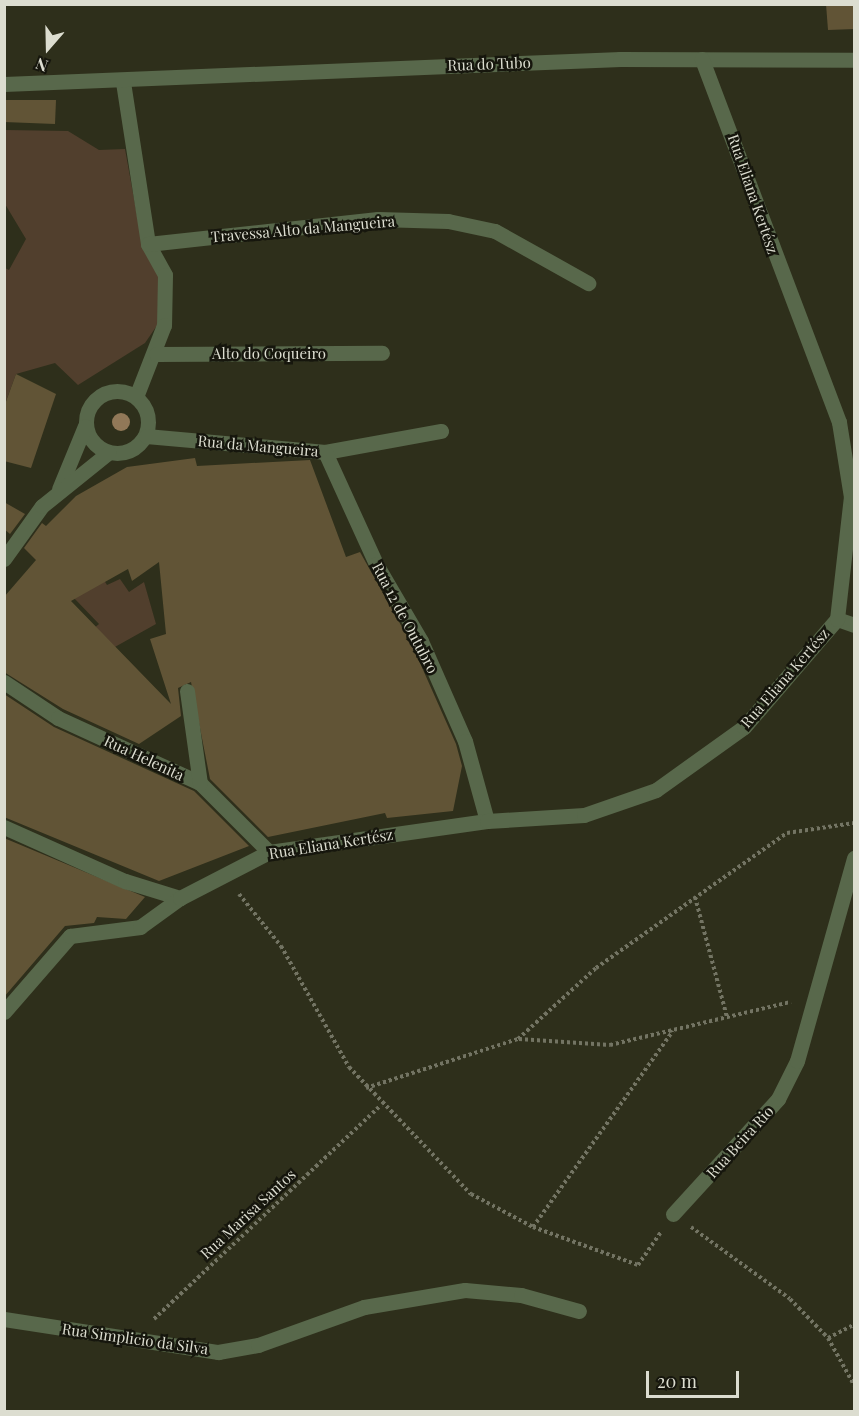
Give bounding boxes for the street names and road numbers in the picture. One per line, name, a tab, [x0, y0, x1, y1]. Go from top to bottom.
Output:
street label: Rua do Tubo	[447, 54, 531, 74]
street label: Rua Eliana Kertész	[724, 132, 782, 256]
street label: Travessa Alto da Mangueira	[210, 212, 396, 246]
street label: Alto do Coqueiro	[212, 345, 326, 363]
street label: Rua da Mangueira	[197, 432, 319, 460]
street label: Rua 12 de Outubro	[368, 559, 442, 677]
street label: Rua Eliana Kertész	[737, 625, 833, 731]
street label: Rua Helenita	[101, 732, 187, 784]
street label: Rua Eliana Kertész	[267, 825, 395, 863]
street label: Rua Beira Rio	[703, 1102, 777, 1182]
street label: Rua Marisa Santos	[197, 1165, 299, 1263]
street label: Rua Simplicio da Silva	[61, 1320, 209, 1358]

